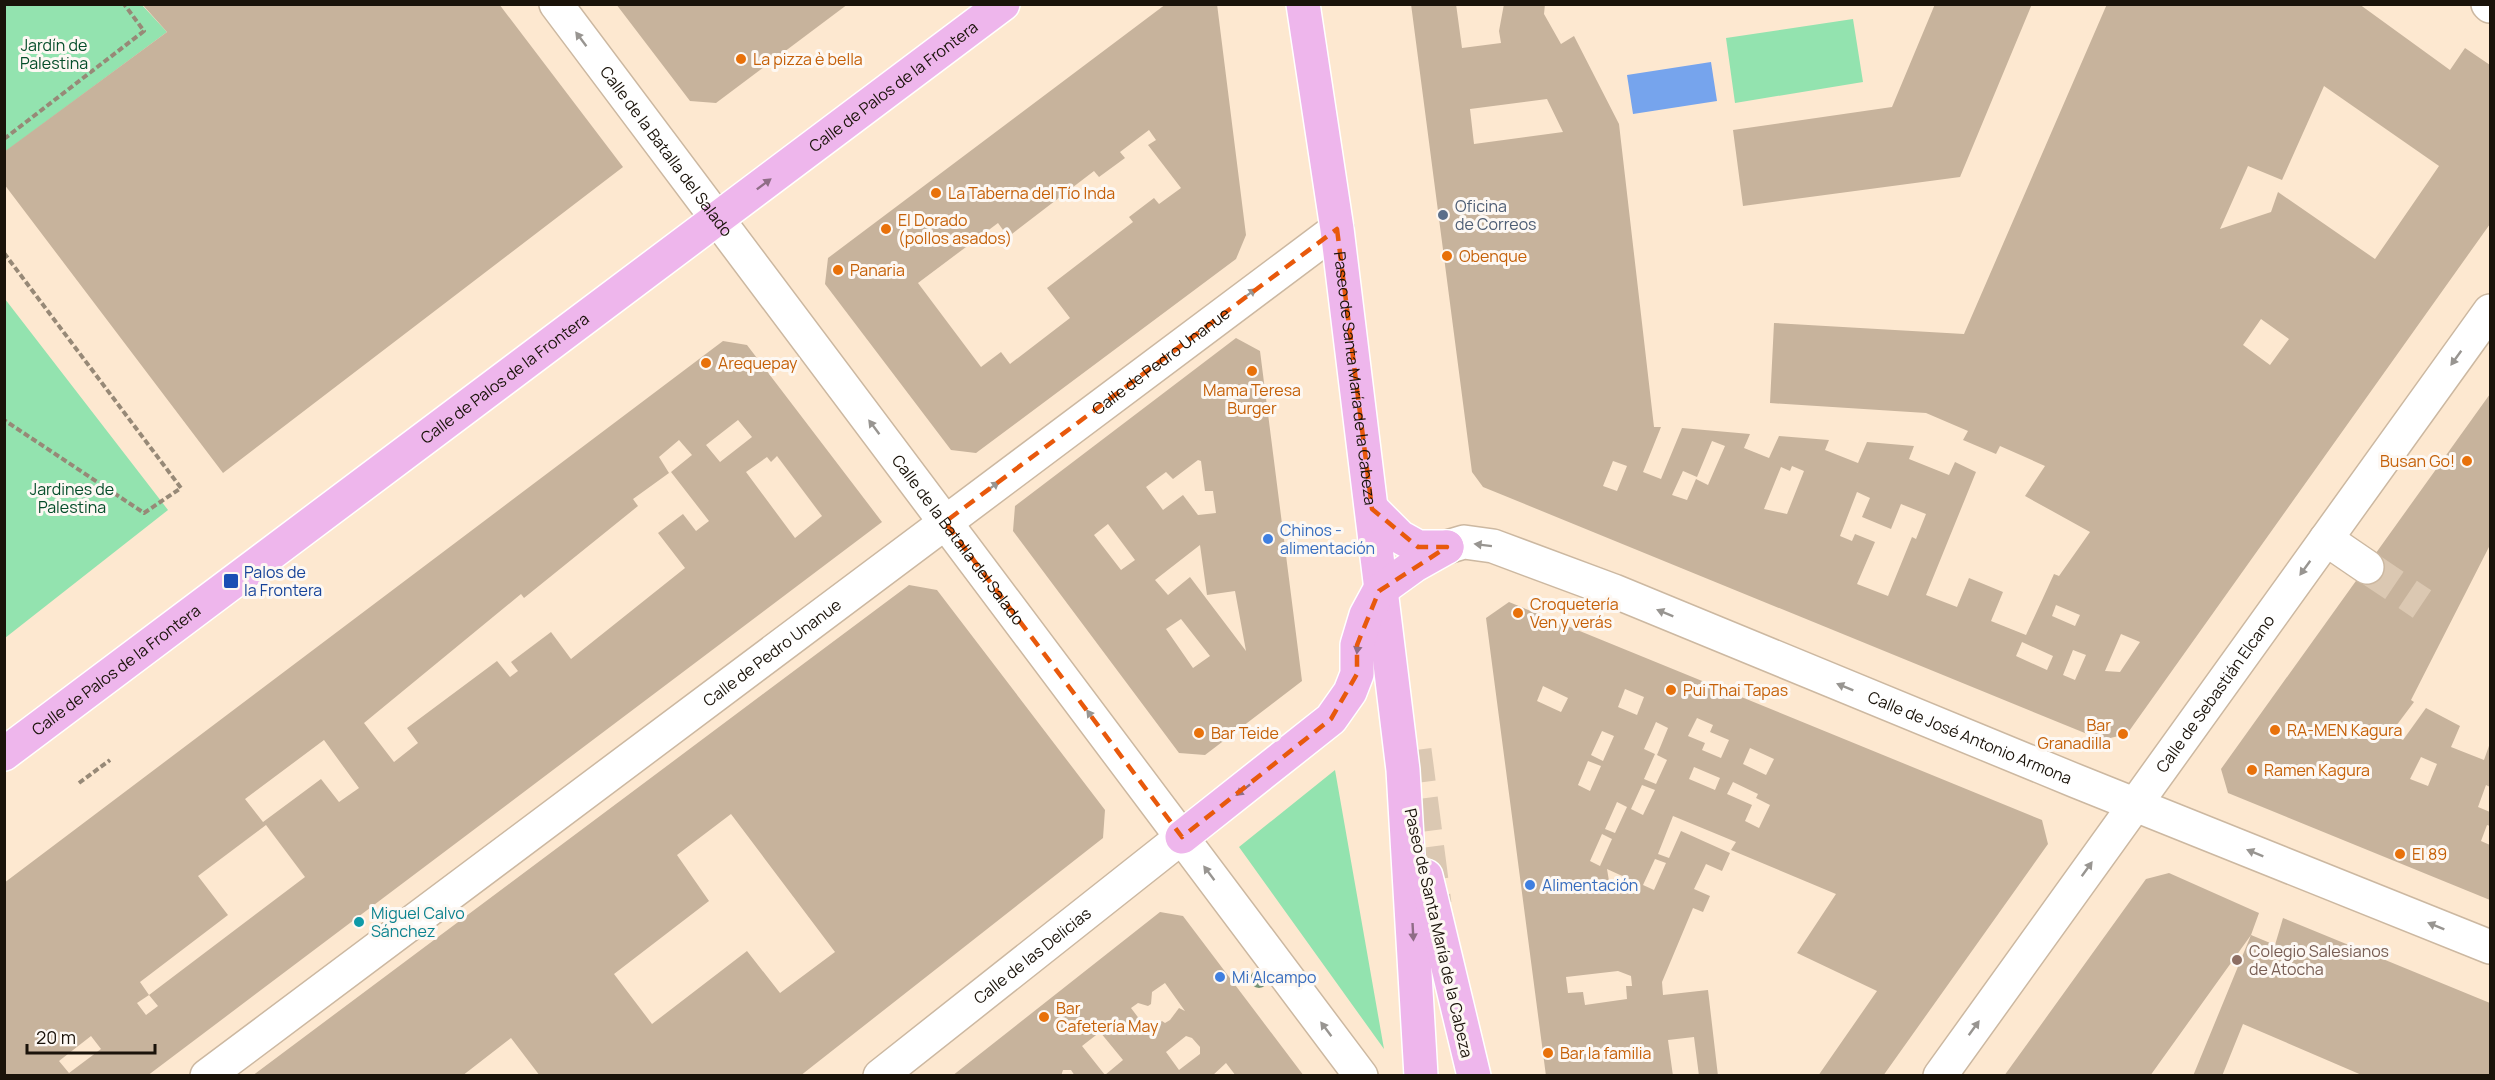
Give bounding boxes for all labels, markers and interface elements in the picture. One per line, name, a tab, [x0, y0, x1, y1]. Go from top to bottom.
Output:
street label: Calle de Palos de la Frontera	[804, 16, 982, 157]
one-way arrow	[576, 31, 588, 46]
park label: Jardín de Palestina	[20, 34, 88, 74]
place label: La pizza è bella	[753, 48, 863, 70]
marker: La pizza è bella	[734, 52, 748, 66]
street label: Calle de la Batalla del Salado	[595, 61, 738, 241]
one-way arrow	[757, 179, 772, 191]
place label: La Taberna del Tío Inda	[948, 182, 1115, 204]
marker: La Taberna del Tío Inda	[929, 186, 943, 200]
place label: Oficina de Correos	[1455, 195, 1536, 235]
marker: Oficina de Correos	[1436, 208, 1450, 222]
place label: El Dorado (pollos asados)	[898, 209, 1012, 249]
marker: El Dorado (pollos asados)	[879, 222, 893, 236]
place label: Obenque	[1459, 245, 1527, 267]
marker: Obenque	[1440, 249, 1454, 263]
street label: Paseo de Santa María de la Cabeza	[1329, 250, 1382, 506]
place label: Panaria	[850, 259, 905, 281]
marker: Panaria	[831, 263, 845, 277]
one-way arrow	[1241, 289, 1256, 301]
street label: Calle de Pedro Unanue	[1087, 302, 1234, 420]
street label: Calle de Palos de la Frontera	[416, 308, 593, 449]
one-way arrow	[2450, 350, 2462, 366]
place label: Arequepay	[718, 352, 798, 374]
marker: Arequepay	[699, 356, 713, 370]
marker: Mama Teresa Burger	[1245, 364, 1259, 378]
place label: Mama Teresa Burger	[1203, 379, 1301, 419]
one-way arrow	[867, 419, 880, 435]
street label: Calle de la Batalla del Salado	[887, 450, 1030, 630]
place label: Busan Go!	[2380, 450, 2455, 472]
marker: Busan Go!	[2460, 454, 2474, 468]
park label: Jardines de Palestina	[30, 478, 114, 518]
one-way arrow	[985, 482, 1000, 494]
place label: Chinos - alimentación	[1280, 519, 1375, 559]
marker: Chinos - alimentación	[1261, 532, 1275, 546]
one-way arrow	[1473, 540, 1492, 549]
one-way arrow	[2299, 559, 2311, 575]
place label: Palos de la Frontera	[244, 561, 322, 601]
marker: Palos de la Frontera	[222, 572, 240, 590]
place label: Croquetería Ven y verás	[1530, 593, 1619, 633]
street label: Calle de Pedro Unanue	[698, 594, 845, 712]
street label: Calle de Palos de la Frontera	[27, 599, 205, 741]
marker: Croquetería Ven y verás	[1511, 606, 1525, 620]
one-way arrow	[1656, 608, 1674, 618]
street label: Calle de Sebastián Elcano	[2151, 610, 2279, 777]
one-way arrow	[1354, 636, 1363, 655]
place label: Pui Thai Tapas	[1683, 679, 1788, 701]
one-way arrow	[1836, 682, 1854, 692]
marker: Pui Thai Tapas	[1664, 683, 1678, 697]
street label: Calle de José Antonio Armona	[1865, 686, 2075, 789]
one-way arrow	[1086, 709, 1098, 725]
place label: Bar Granadilla	[2037, 714, 2111, 754]
place label: RA-MEN Kagura	[2287, 719, 2402, 741]
place label: Bar Teide	[1211, 722, 1279, 744]
marker: RA-MEN Kagura	[2268, 723, 2282, 737]
marker: Bar Teide	[1192, 726, 1206, 740]
marker: Bar Granadilla	[2116, 727, 2130, 741]
place label: Ramen Kagura	[2264, 759, 2370, 781]
marker: Ramen Kagura	[2245, 763, 2259, 777]
one-way arrow	[1235, 783, 1250, 795]
street label: Paseo de Santa María de la Cabeza	[1400, 806, 1478, 1060]
place label: El 89	[2412, 843, 2447, 865]
marker: El 89	[2393, 847, 2407, 861]
one-way arrow	[2246, 848, 2264, 857]
one-way arrow	[2081, 862, 2093, 878]
one-way arrow	[1204, 865, 1216, 880]
place label: Alimentación	[1542, 874, 1638, 896]
marker: Alimentación	[1523, 878, 1537, 892]
place label: Miguel Calvo Sánchez	[371, 902, 465, 942]
street label: Calle de las Delicias	[969, 902, 1095, 1009]
marker: Miguel Calvo Sánchez	[352, 915, 366, 929]
one-way arrow	[2427, 920, 2445, 930]
one-way arrow	[1408, 922, 1418, 941]
place label: Colegio Salesianos de Atocha	[2249, 940, 2389, 980]
marker: Colegio Salesianos de Atocha	[2230, 953, 2244, 967]
place label: Mi Alcampo	[1232, 966, 1316, 988]
marker: Mi Alcampo	[1213, 970, 1227, 984]
place label: Bar Cafetería May	[1056, 997, 1159, 1037]
marker: Bar Cafetería May	[1037, 1010, 1051, 1024]
scale bar	[27, 1017, 154, 1055]
one-way arrow	[1967, 1020, 1979, 1035]
one-way arrow	[1321, 1021, 1333, 1036]
text: 20 m	[36, 1025, 76, 1049]
place label: Bar la familia	[1560, 1042, 1651, 1064]
marker: Bar la familia	[1541, 1046, 1555, 1060]

